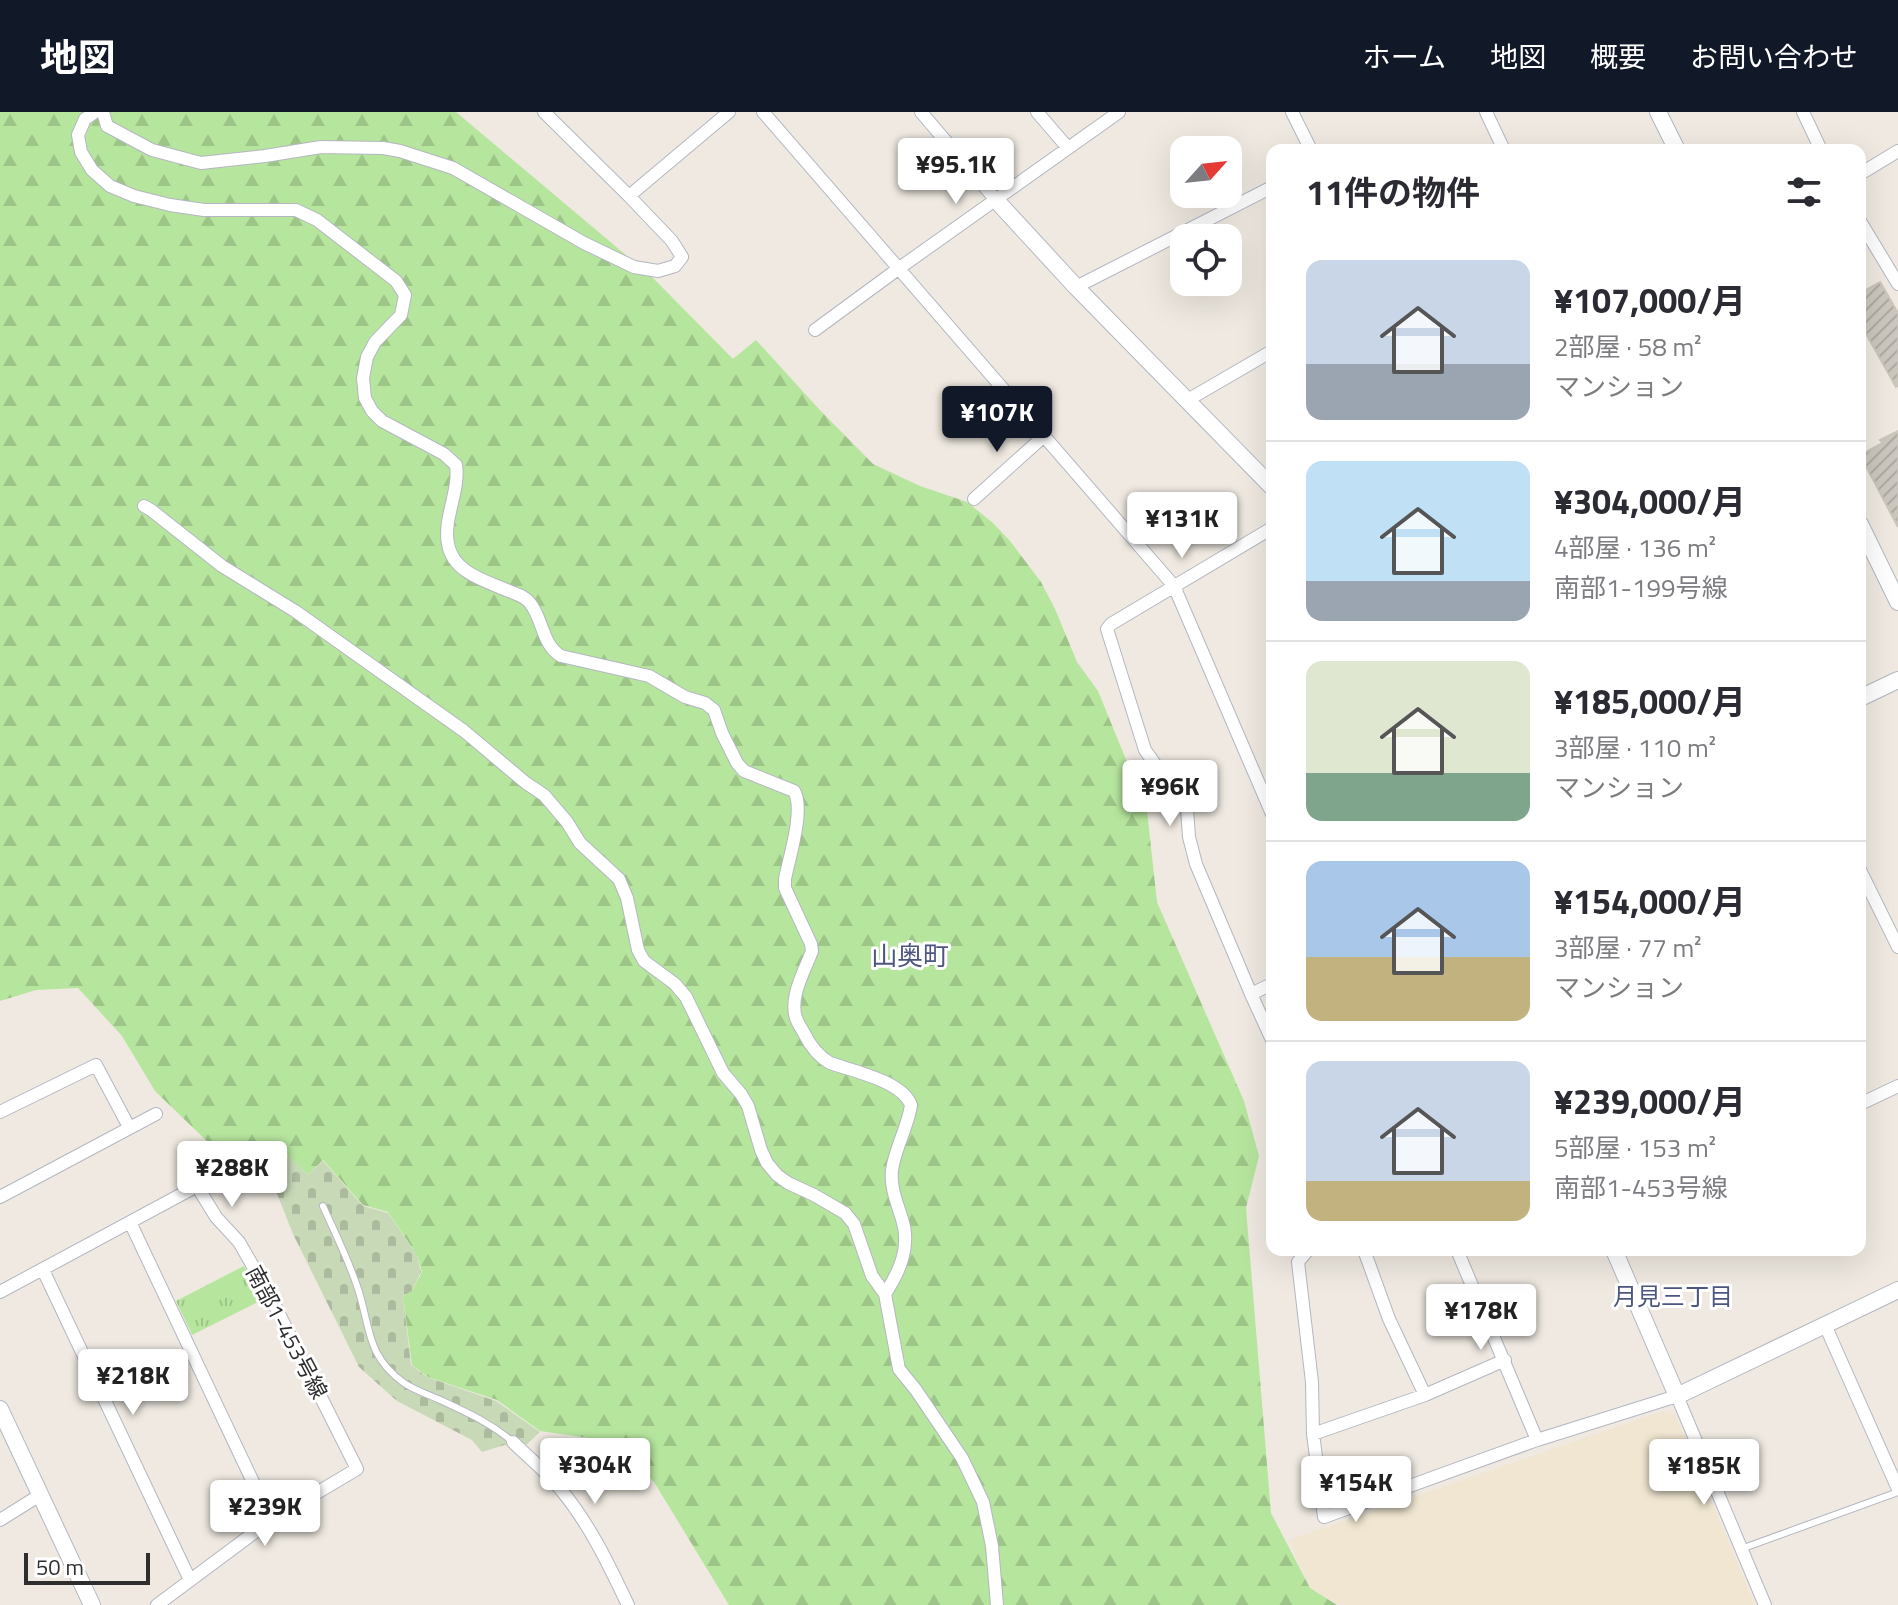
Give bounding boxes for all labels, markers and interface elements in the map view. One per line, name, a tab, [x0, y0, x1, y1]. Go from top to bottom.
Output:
text: 地図	[40, 28, 116, 86]
text: ホーム	[1363, 35, 1446, 78]
text: 地図	[1490, 35, 1546, 78]
text: 概要	[1590, 35, 1646, 78]
text: お問い合わせ	[1690, 35, 1858, 78]
north arrow	[1170, 136, 1242, 208]
map controls	[1170, 136, 1242, 296]
pin: ¥95.1K	[891, 138, 1021, 206]
text: ¥95.1K	[916, 144, 996, 183]
text: 11件の物件	[1306, 166, 1480, 218]
icon: filters	[1782, 170, 1826, 214]
button: locate	[1170, 224, 1242, 296]
text: ¥107,000/月	[1554, 274, 1746, 326]
icon: home	[1370, 292, 1466, 388]
text: 2部屋 · 58 m²	[1554, 327, 1702, 366]
text: マンション	[1554, 367, 1684, 406]
pin: ¥107K	[941, 386, 1053, 454]
text: ¥107K	[960, 392, 1034, 431]
text: ¥304,000/月	[1554, 475, 1746, 527]
pin: ¥131K	[1126, 492, 1238, 560]
icon: home	[1370, 493, 1466, 589]
text: ¥131K	[1145, 498, 1219, 537]
text: 4部屋 · 136 m²	[1554, 528, 1716, 567]
text: 南部1-199号線	[1554, 568, 1728, 607]
text: ¥185,000/月	[1554, 675, 1746, 727]
icon: home	[1370, 693, 1466, 789]
text: 3部屋 · 110 m²	[1554, 728, 1716, 767]
pin: ¥96K	[1123, 760, 1217, 828]
text: ¥96K	[1140, 766, 1200, 805]
text: マンション	[1554, 768, 1684, 807]
text: ¥154,000/月	[1554, 875, 1746, 927]
icon: home	[1370, 893, 1466, 989]
text: 3部屋 · 77 m²	[1554, 928, 1702, 967]
district label: 山奥町	[871, 936, 949, 975]
text: マンション	[1554, 968, 1684, 1007]
text: ¥239,000/月	[1554, 1075, 1746, 1127]
icon: home	[1370, 1093, 1466, 1189]
text: 5部屋 · 153 m²	[1554, 1128, 1716, 1167]
pin: ¥288K	[176, 1141, 288, 1209]
text: ¥288K	[195, 1147, 269, 1186]
text: 南部1-453号線	[1554, 1168, 1728, 1207]
street label: 南部1-453号線	[238, 1259, 336, 1405]
district label: 月見三丁目	[1613, 1278, 1733, 1314]
pin: ¥178K	[1425, 1284, 1537, 1352]
text: ¥178K	[1444, 1290, 1518, 1329]
pin: ¥218K	[77, 1349, 189, 1417]
text: ¥218K	[96, 1355, 170, 1394]
pin: ¥304K	[539, 1438, 651, 1506]
pin: ¥185K	[1648, 1439, 1760, 1507]
text: ¥304K	[558, 1444, 632, 1483]
text: ¥185K	[1667, 1445, 1741, 1484]
pin: ¥154K	[1300, 1456, 1412, 1524]
text: ¥154K	[1319, 1462, 1393, 1501]
pin: ¥239K	[209, 1480, 321, 1548]
text: ¥239K	[228, 1486, 302, 1525]
scale bar	[24, 1549, 150, 1585]
text: 50 m	[36, 1550, 84, 1584]

